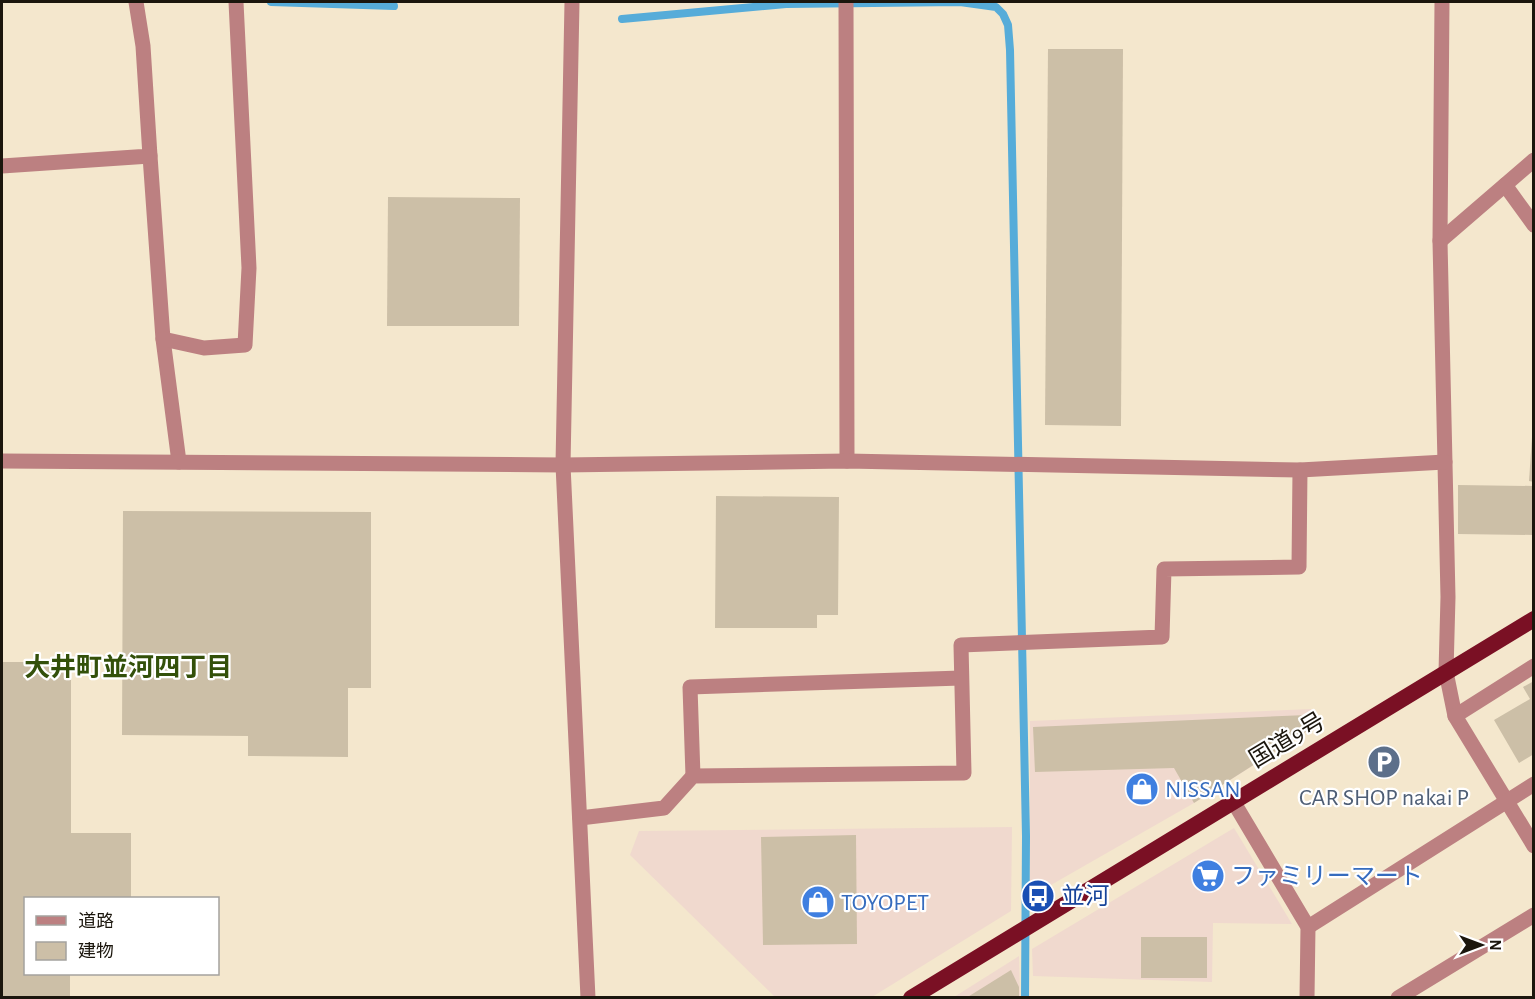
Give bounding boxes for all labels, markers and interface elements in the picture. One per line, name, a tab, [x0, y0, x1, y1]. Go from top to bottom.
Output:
district label: 大井町並河四丁目	[24, 653, 232, 681]
street label: 国道9号	[1245, 707, 1329, 773]
parking icon: CAR SHOP nakai P	[1366, 744, 1402, 780]
shop icon: NISSAN	[1124, 771, 1160, 807]
place label: NISSAN	[1165, 778, 1241, 802]
place label: CAR SHOP nakai P	[1299, 786, 1469, 810]
supermarket icon: ファミリーマート	[1190, 858, 1226, 894]
place label: ファミリーマート	[1231, 865, 1423, 889]
bus stop icon: 並河	[1020, 878, 1056, 914]
shop icon: TOYOPET	[800, 884, 836, 920]
place label: 並河	[1061, 884, 1109, 909]
place label: TOYOPET	[841, 891, 929, 915]
legend	[24, 897, 219, 975]
text: 道路	[78, 911, 114, 931]
north arrow	[1451, 915, 1511, 975]
text: N	[1487, 939, 1503, 951]
text: 建物	[78, 941, 114, 961]

